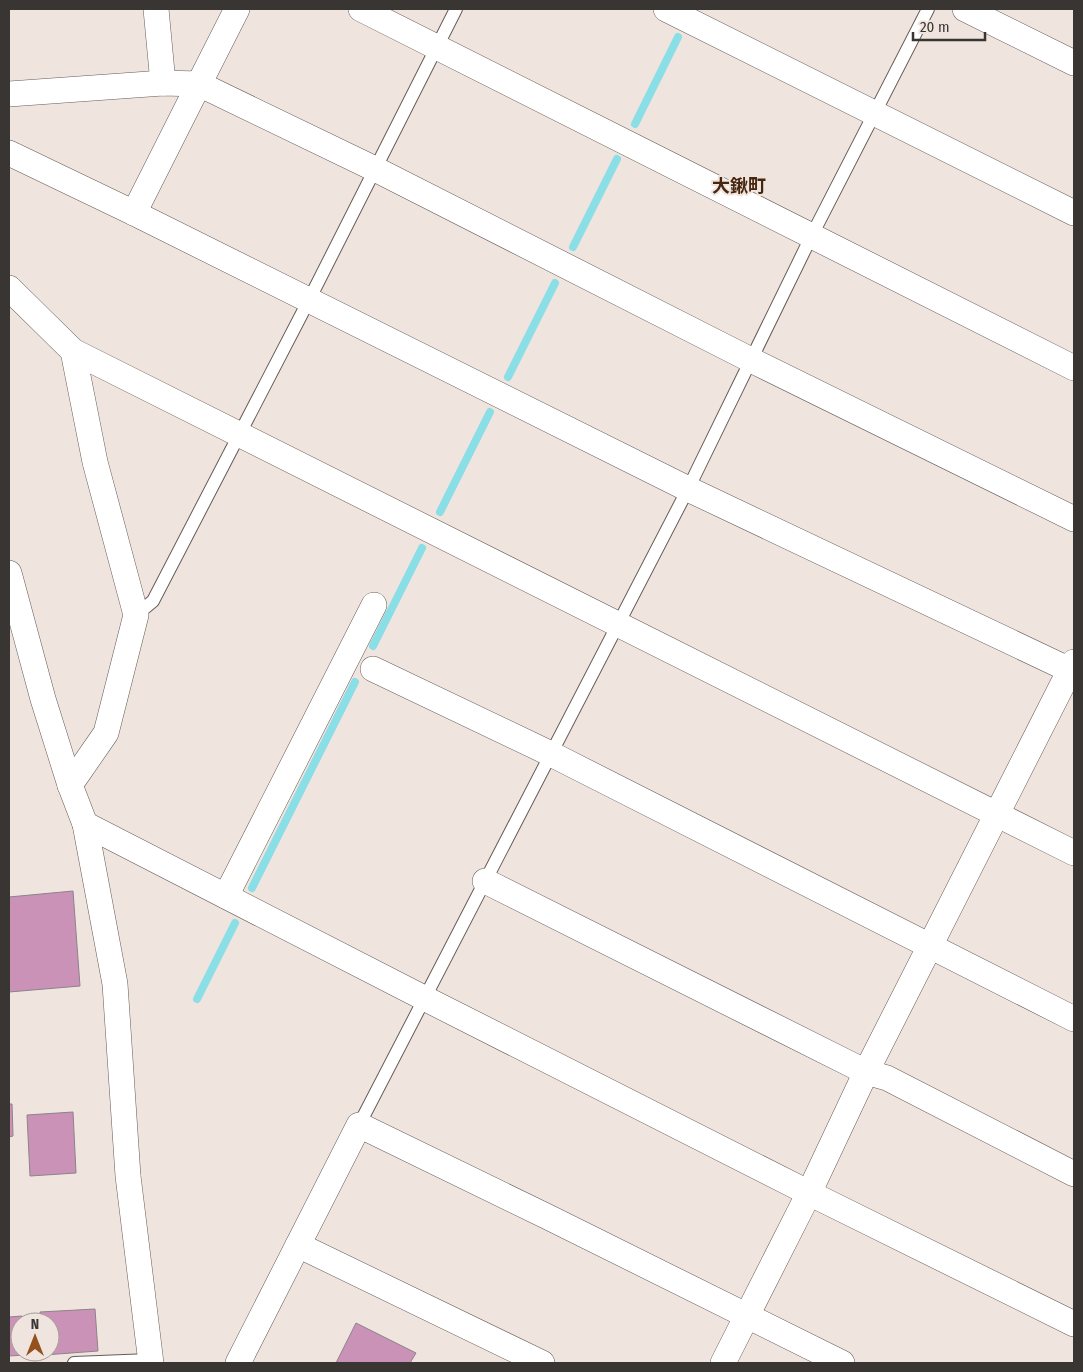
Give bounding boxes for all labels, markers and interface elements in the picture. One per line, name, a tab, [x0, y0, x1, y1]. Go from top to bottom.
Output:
scale bar	[913, 10, 986, 42]
text: 20 m	[920, 18, 950, 36]
district label: 大鍬町	[712, 175, 766, 197]
north arrow	[10, 1312, 60, 1362]
text: N	[31, 1316, 39, 1333]

